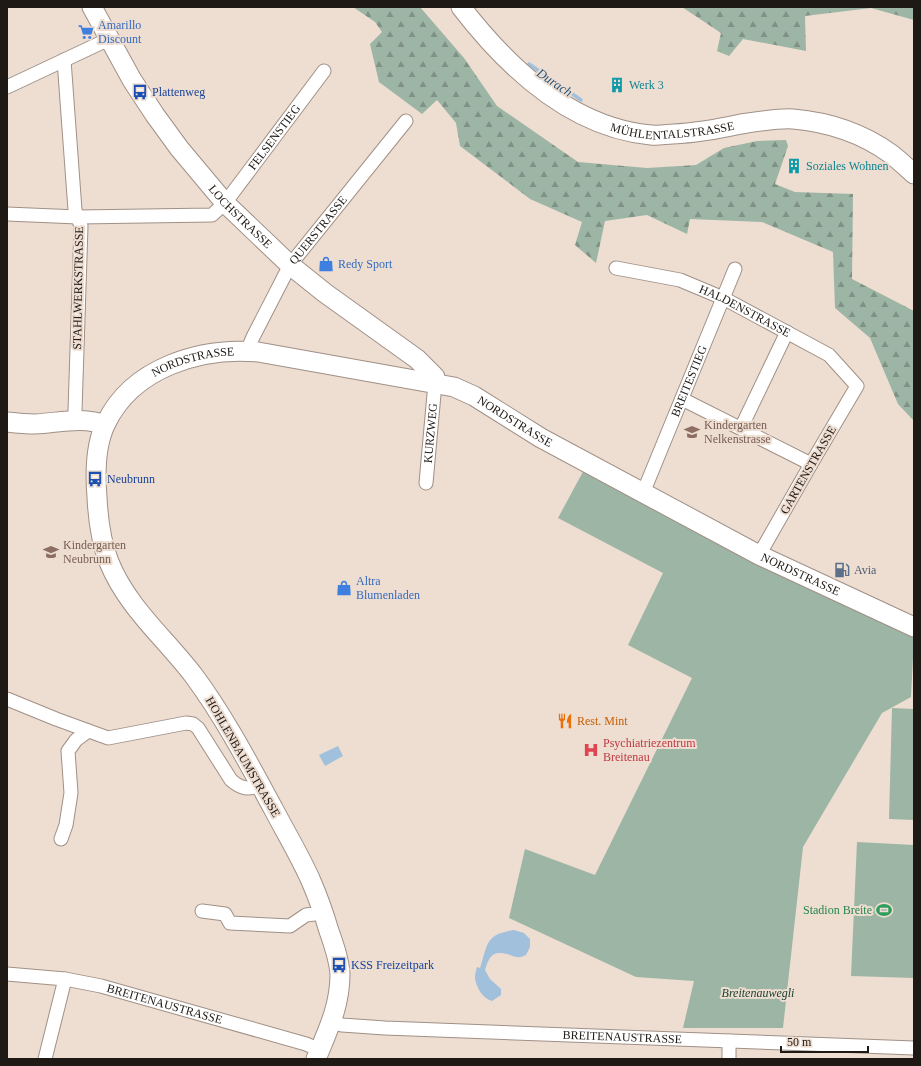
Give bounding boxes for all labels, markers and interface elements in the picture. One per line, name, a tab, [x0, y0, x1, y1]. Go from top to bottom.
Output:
place label: Amarillo Discount	[98, 18, 142, 46]
supermarket icon: Amarillo Discount	[77, 23, 95, 41]
water label: Durach	[533, 65, 575, 100]
building icon: Werk 3	[608, 76, 626, 94]
place label: Werk 3	[629, 78, 664, 92]
bus stop icon: Plattenweg	[131, 83, 149, 101]
place label: Plattenweg	[152, 85, 205, 99]
street label: FELSENSTIEG	[245, 102, 304, 173]
street label: MÜHLENTALSTRASSE	[609, 119, 735, 142]
building icon: Soziales Wohnen	[785, 157, 803, 175]
place label: Soziales Wohnen	[806, 159, 888, 173]
street label: LOCHSTRASSE	[206, 182, 275, 251]
street label: QUERSTRASSE	[286, 193, 350, 267]
street label: STAHLWERKSTRASSE	[70, 226, 86, 350]
shop icon: Redy Sport	[317, 255, 335, 273]
place label: Redy Sport	[338, 257, 393, 271]
street label: HALDENSTRASSE	[697, 282, 793, 340]
street label: BREITESTIEG	[668, 343, 710, 419]
street label: NORDSTRASSE	[149, 344, 234, 380]
street label: NORDSTRASSE	[475, 393, 555, 450]
street label: KURZWEG	[421, 402, 440, 464]
place label: Kindergarten Nelkenstrasse	[704, 418, 771, 446]
school or university icon: Kindergarten Nelkenstrasse	[683, 423, 701, 441]
street label: GARTENSTRASSE	[777, 424, 839, 516]
bus stop icon: Neubrunn	[86, 470, 104, 488]
place label: Neubrunn	[107, 472, 155, 486]
place label: Kindergarten Neubrunn	[63, 538, 126, 566]
school or university icon: Kindergarten Neubrunn	[42, 543, 60, 561]
street label: NORDSTRASSE	[759, 550, 842, 599]
fuel station icon: Avia	[833, 561, 851, 579]
place label: Avia	[854, 563, 877, 577]
place label: Altra Blumenladen	[356, 574, 420, 602]
shop icon: Altra Blumenladen	[335, 579, 353, 597]
street label: HOHLENBAUMSTRASSE	[203, 694, 283, 820]
restaurant icon: Rest. Mint	[556, 712, 574, 730]
place label: Rest. Mint	[577, 714, 628, 728]
place label: Psychiatriezentrum Breitenau	[603, 736, 696, 764]
hospital icon: Psychiatriezentrum Breitenau	[582, 741, 600, 759]
sports icon: Stadion Breite	[875, 901, 893, 919]
place label: Stadion Breite	[803, 903, 872, 917]
bus stop icon: KSS Freizeitpark	[330, 956, 348, 974]
place label: KSS Freizeitpark	[351, 958, 434, 972]
street label: BREITENAUSTRASSE	[105, 981, 224, 1027]
park label: Breitenauwegli	[722, 986, 794, 1000]
street label: BREITENAUSTRASSE	[562, 1028, 682, 1046]
scale bar	[781, 1028, 868, 1054]
text: 50 m	[787, 1035, 812, 1049]

